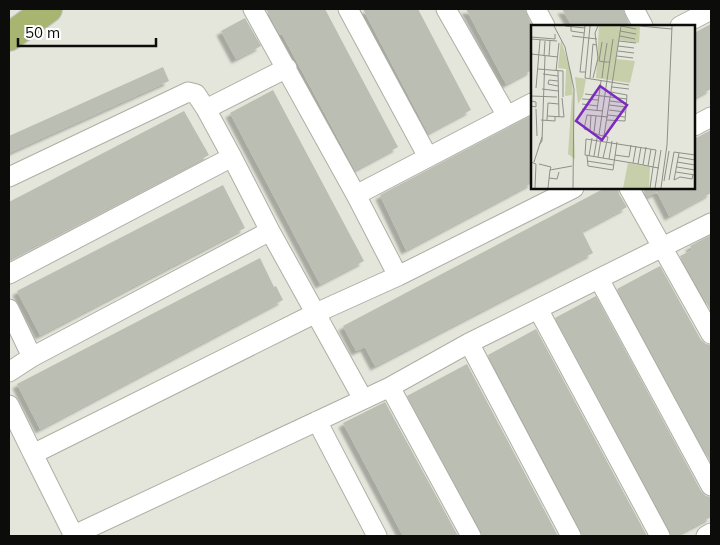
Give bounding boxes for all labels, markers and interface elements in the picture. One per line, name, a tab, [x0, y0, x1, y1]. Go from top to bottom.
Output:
scale bar	[18, 15, 155, 47]
text: 50 m	[25, 23, 60, 42]
inset map	[531, 25, 695, 189]

